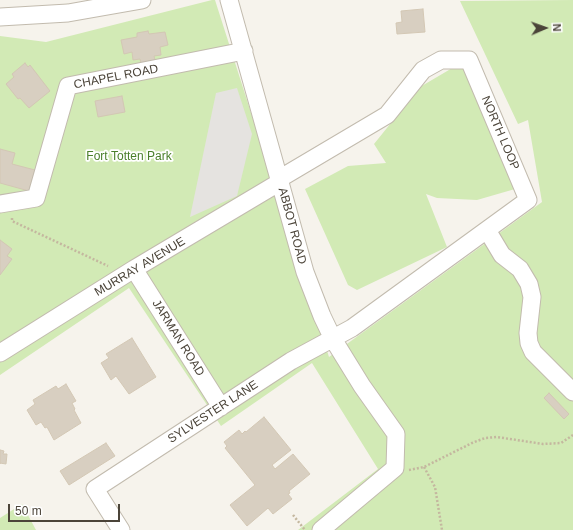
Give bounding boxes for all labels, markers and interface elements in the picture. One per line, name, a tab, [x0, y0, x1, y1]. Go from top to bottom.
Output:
north arrow	[525, 8, 565, 48]
text: N	[551, 23, 563, 32]
street label: CHAPEL ROAD	[72, 62, 160, 92]
street label: NORTH LOOP	[478, 94, 522, 172]
park label: Fort Totten Park	[86, 150, 172, 164]
street label: ABBOT ROAD	[275, 186, 309, 266]
street label: MURRAY AVENUE	[92, 234, 188, 300]
street label: JARMAN ROAD	[149, 297, 207, 379]
street label: SYLVESTER LANE	[165, 378, 261, 446]
scale bar	[10, 496, 122, 522]
text: 50 m	[15, 504, 42, 518]

